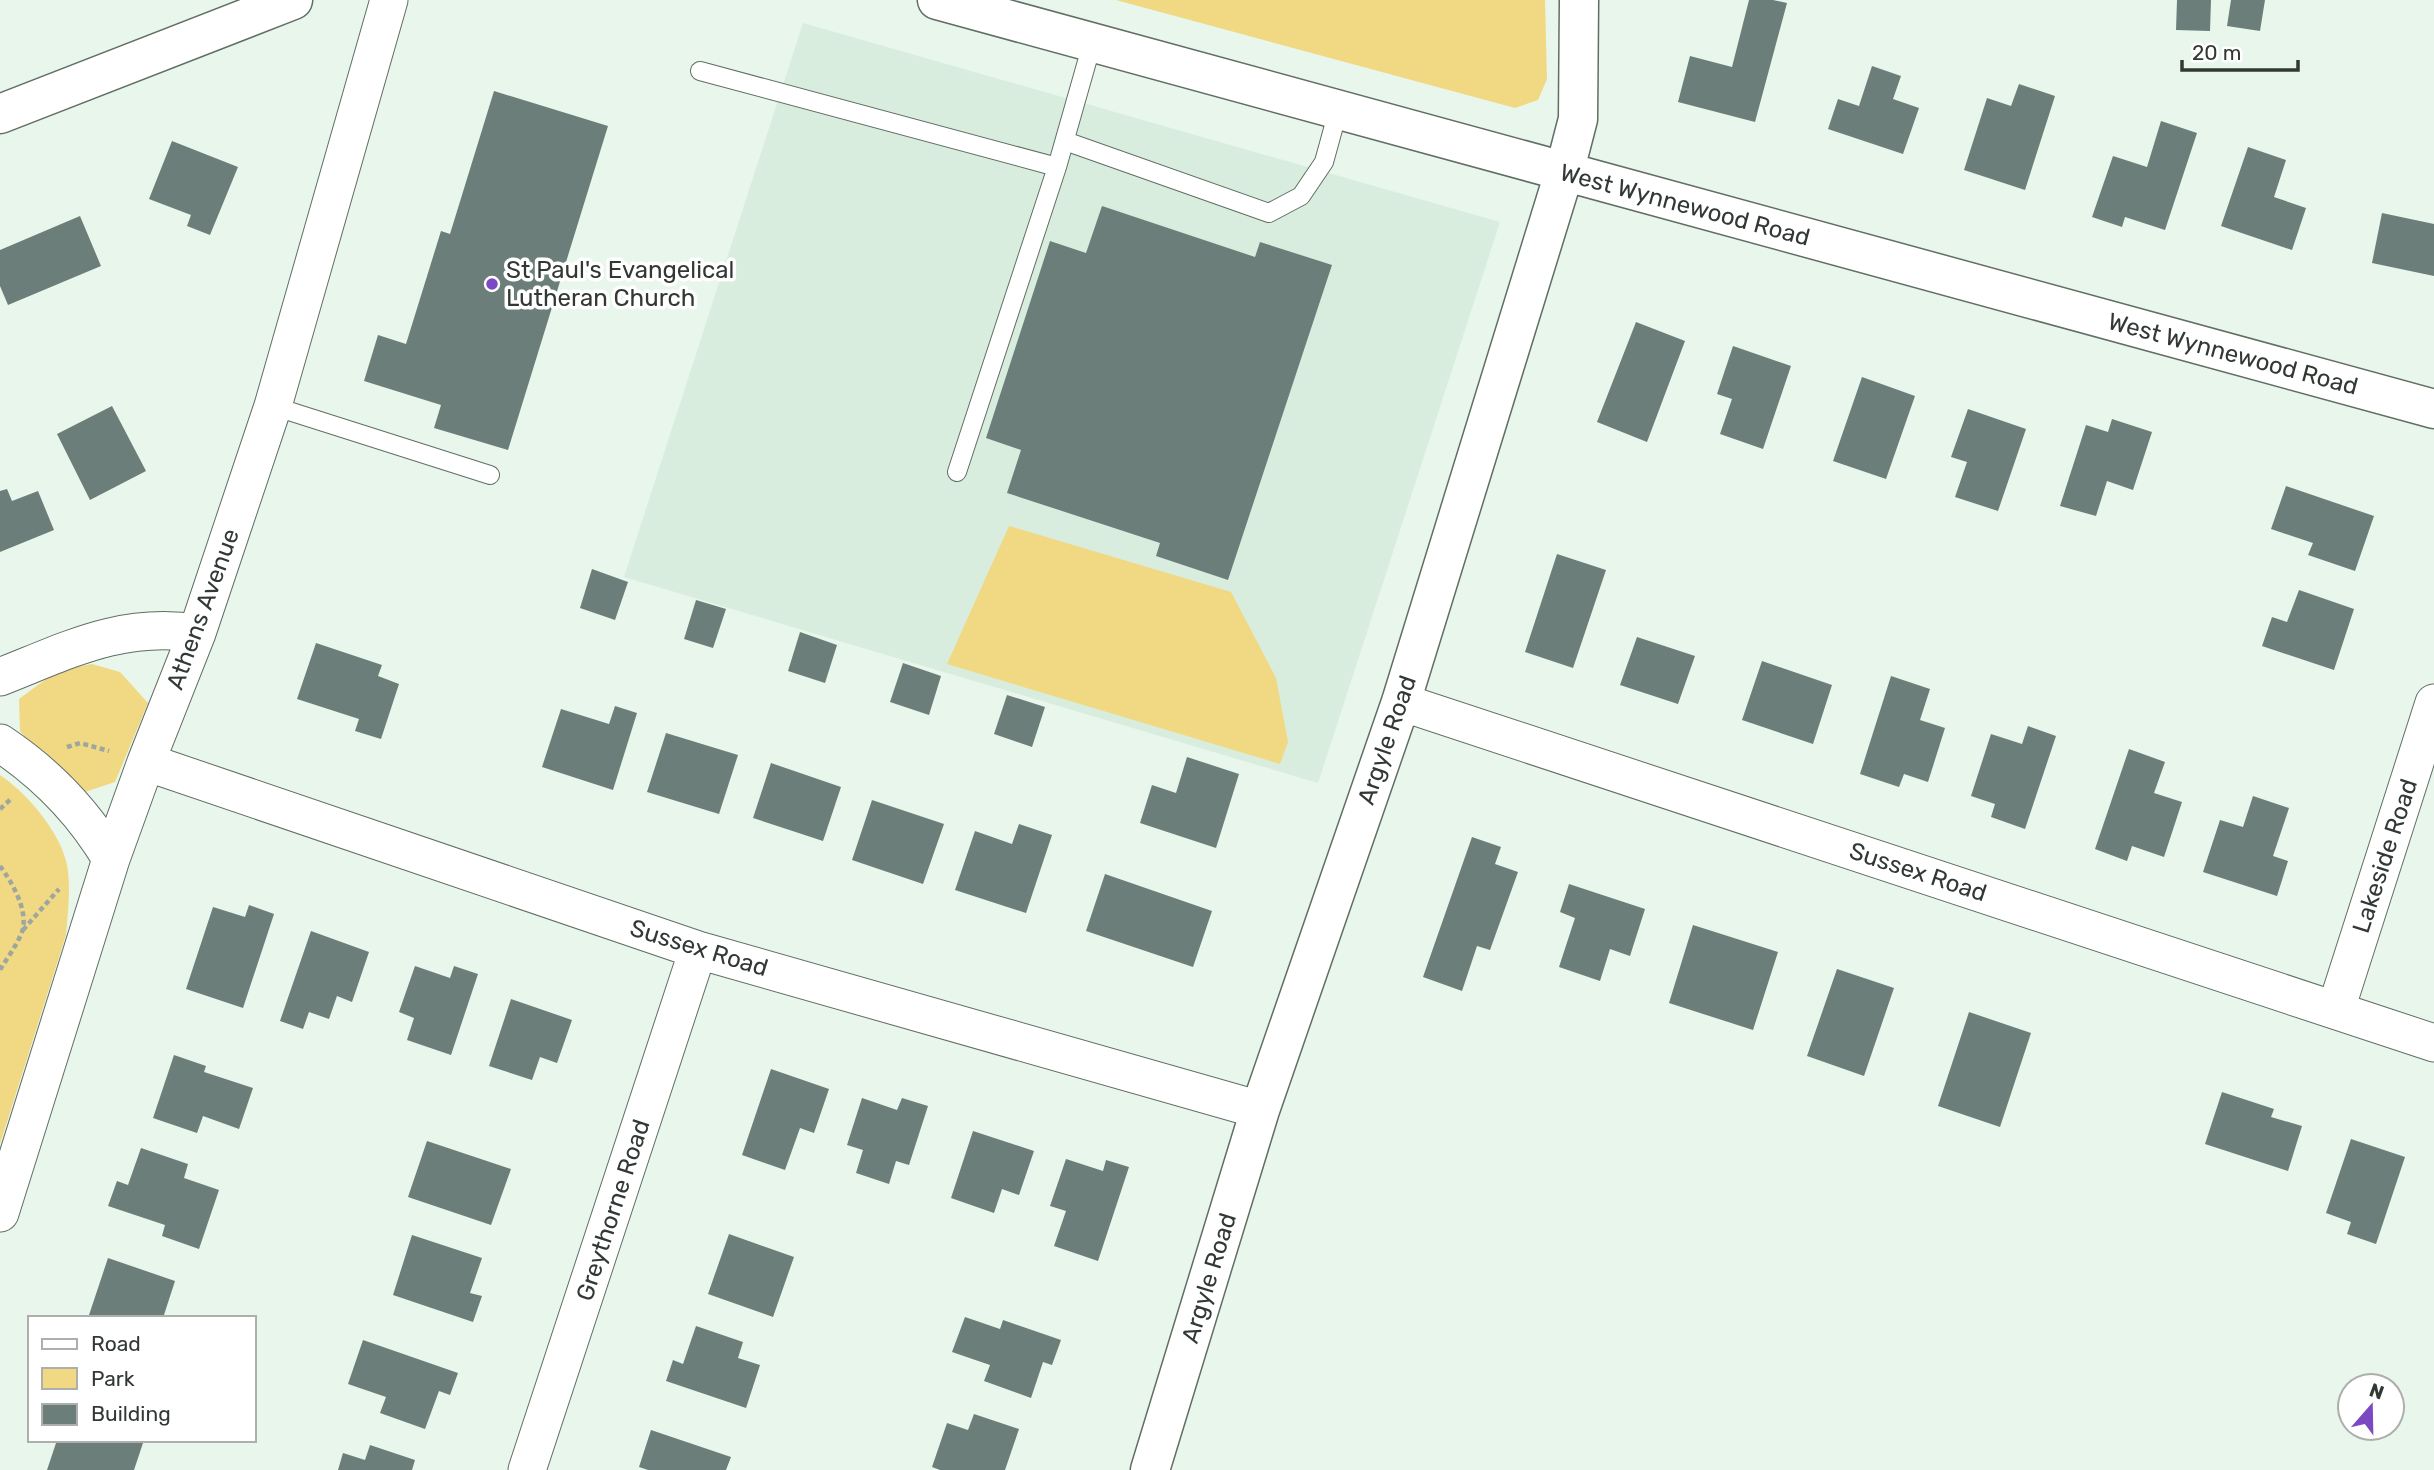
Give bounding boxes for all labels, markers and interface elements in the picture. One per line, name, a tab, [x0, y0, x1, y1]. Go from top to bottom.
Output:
scale bar	[2182, 28, 2298, 72]
text: 20 m	[2192, 40, 2241, 65]
street label: West Wynnewood Road	[1557, 158, 1813, 252]
place label: St Paul's Evangelical Lutheran Church	[506, 256, 734, 312]
marker: St Paul's Evangelical Lutheran Church	[484, 276, 500, 292]
street label: West Wynnewood Road	[2105, 307, 2361, 401]
street label: Athens Avenue	[161, 525, 245, 693]
street label: Argyle Road	[1352, 672, 1422, 808]
street label: Lakeside Road	[2347, 775, 2423, 937]
street label: Sussex Road	[1846, 837, 1990, 907]
street label: Sussex Road	[627, 914, 771, 982]
street label: Greythorne Road	[570, 1116, 656, 1304]
street label: Argyle Road	[1176, 1210, 1242, 1346]
legend	[28, 1316, 256, 1442]
text: Road	[91, 1331, 141, 1356]
text: Park	[91, 1366, 135, 1391]
north arrow	[2336, 1372, 2406, 1442]
text: N	[2366, 1378, 2387, 1405]
text: Building	[91, 1401, 171, 1426]

